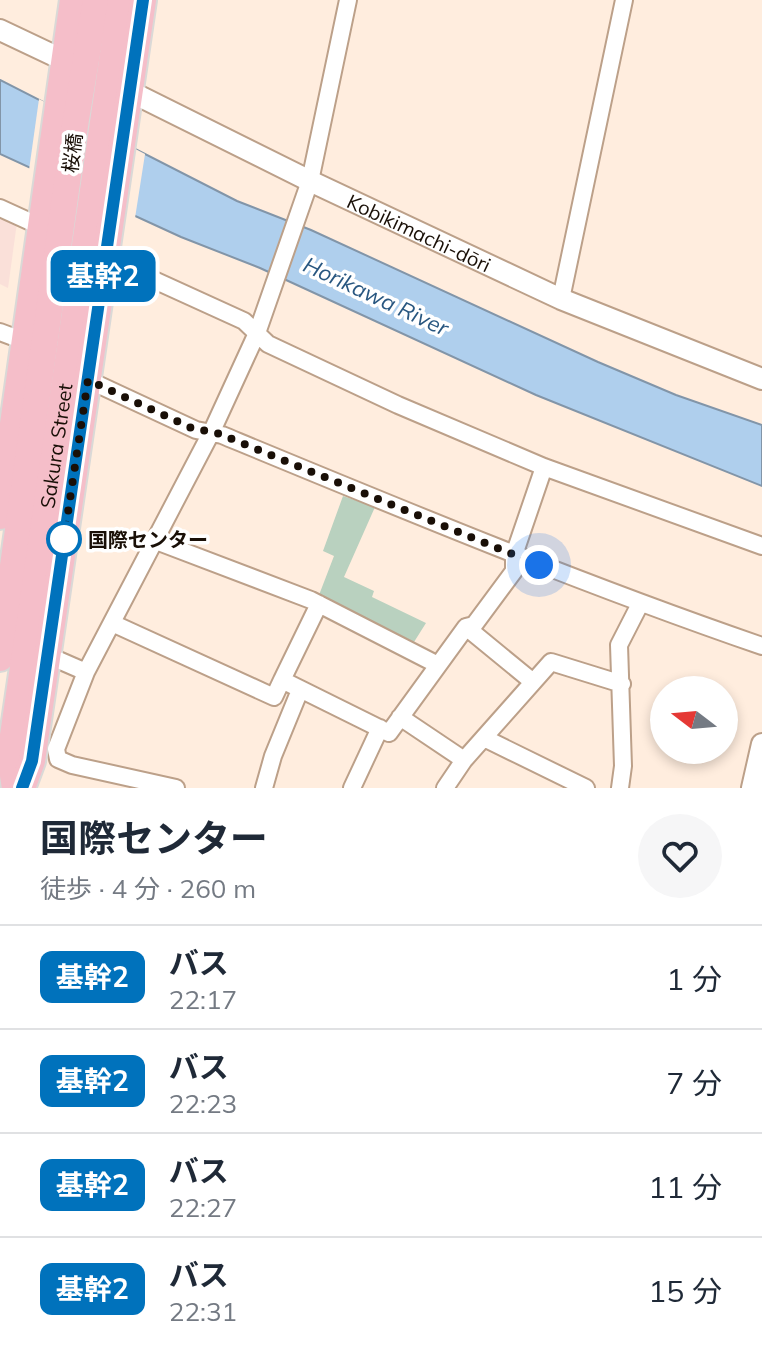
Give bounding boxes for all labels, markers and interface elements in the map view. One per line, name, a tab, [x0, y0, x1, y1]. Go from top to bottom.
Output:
street label: 桜橋	[57, 132, 87, 174]
street label: Kobikimachi-dōri	[343, 188, 495, 277]
line badge: 基幹2	[57, 250, 149, 302]
water label: Horikawa River	[299, 250, 454, 342]
text: 基幹2	[67, 258, 139, 293]
street label: Sakura Street	[34, 382, 77, 510]
marker: 国際センター	[47, 522, 81, 556]
place label: 国際センター	[88, 527, 208, 552]
your location	[519, 545, 559, 585]
north arrow	[650, 676, 738, 764]
map controls	[650, 676, 738, 764]
text: 国際センター	[40, 814, 268, 862]
button: heart	[638, 814, 722, 898]
text: 徒歩 · 4 分 · 260 m	[40, 872, 256, 905]
text: バス	[169, 944, 229, 982]
text: 基幹2	[56, 959, 129, 994]
text: 1 分	[666, 960, 722, 998]
text: 22:17	[169, 983, 237, 1016]
text: バス	[169, 1048, 229, 1086]
text: 基幹2	[56, 1063, 129, 1098]
text: 7 分	[666, 1064, 722, 1102]
text: 22:23	[169, 1087, 237, 1120]
text: バス	[169, 1152, 229, 1190]
text: 基幹2	[56, 1167, 129, 1202]
text: 11 分	[648, 1168, 722, 1206]
text: 22:27	[169, 1191, 237, 1224]
text: バス	[169, 1256, 229, 1294]
text: 基幹2	[56, 1271, 129, 1306]
text: 15 分	[648, 1272, 722, 1310]
text: 22:31	[169, 1295, 237, 1328]

